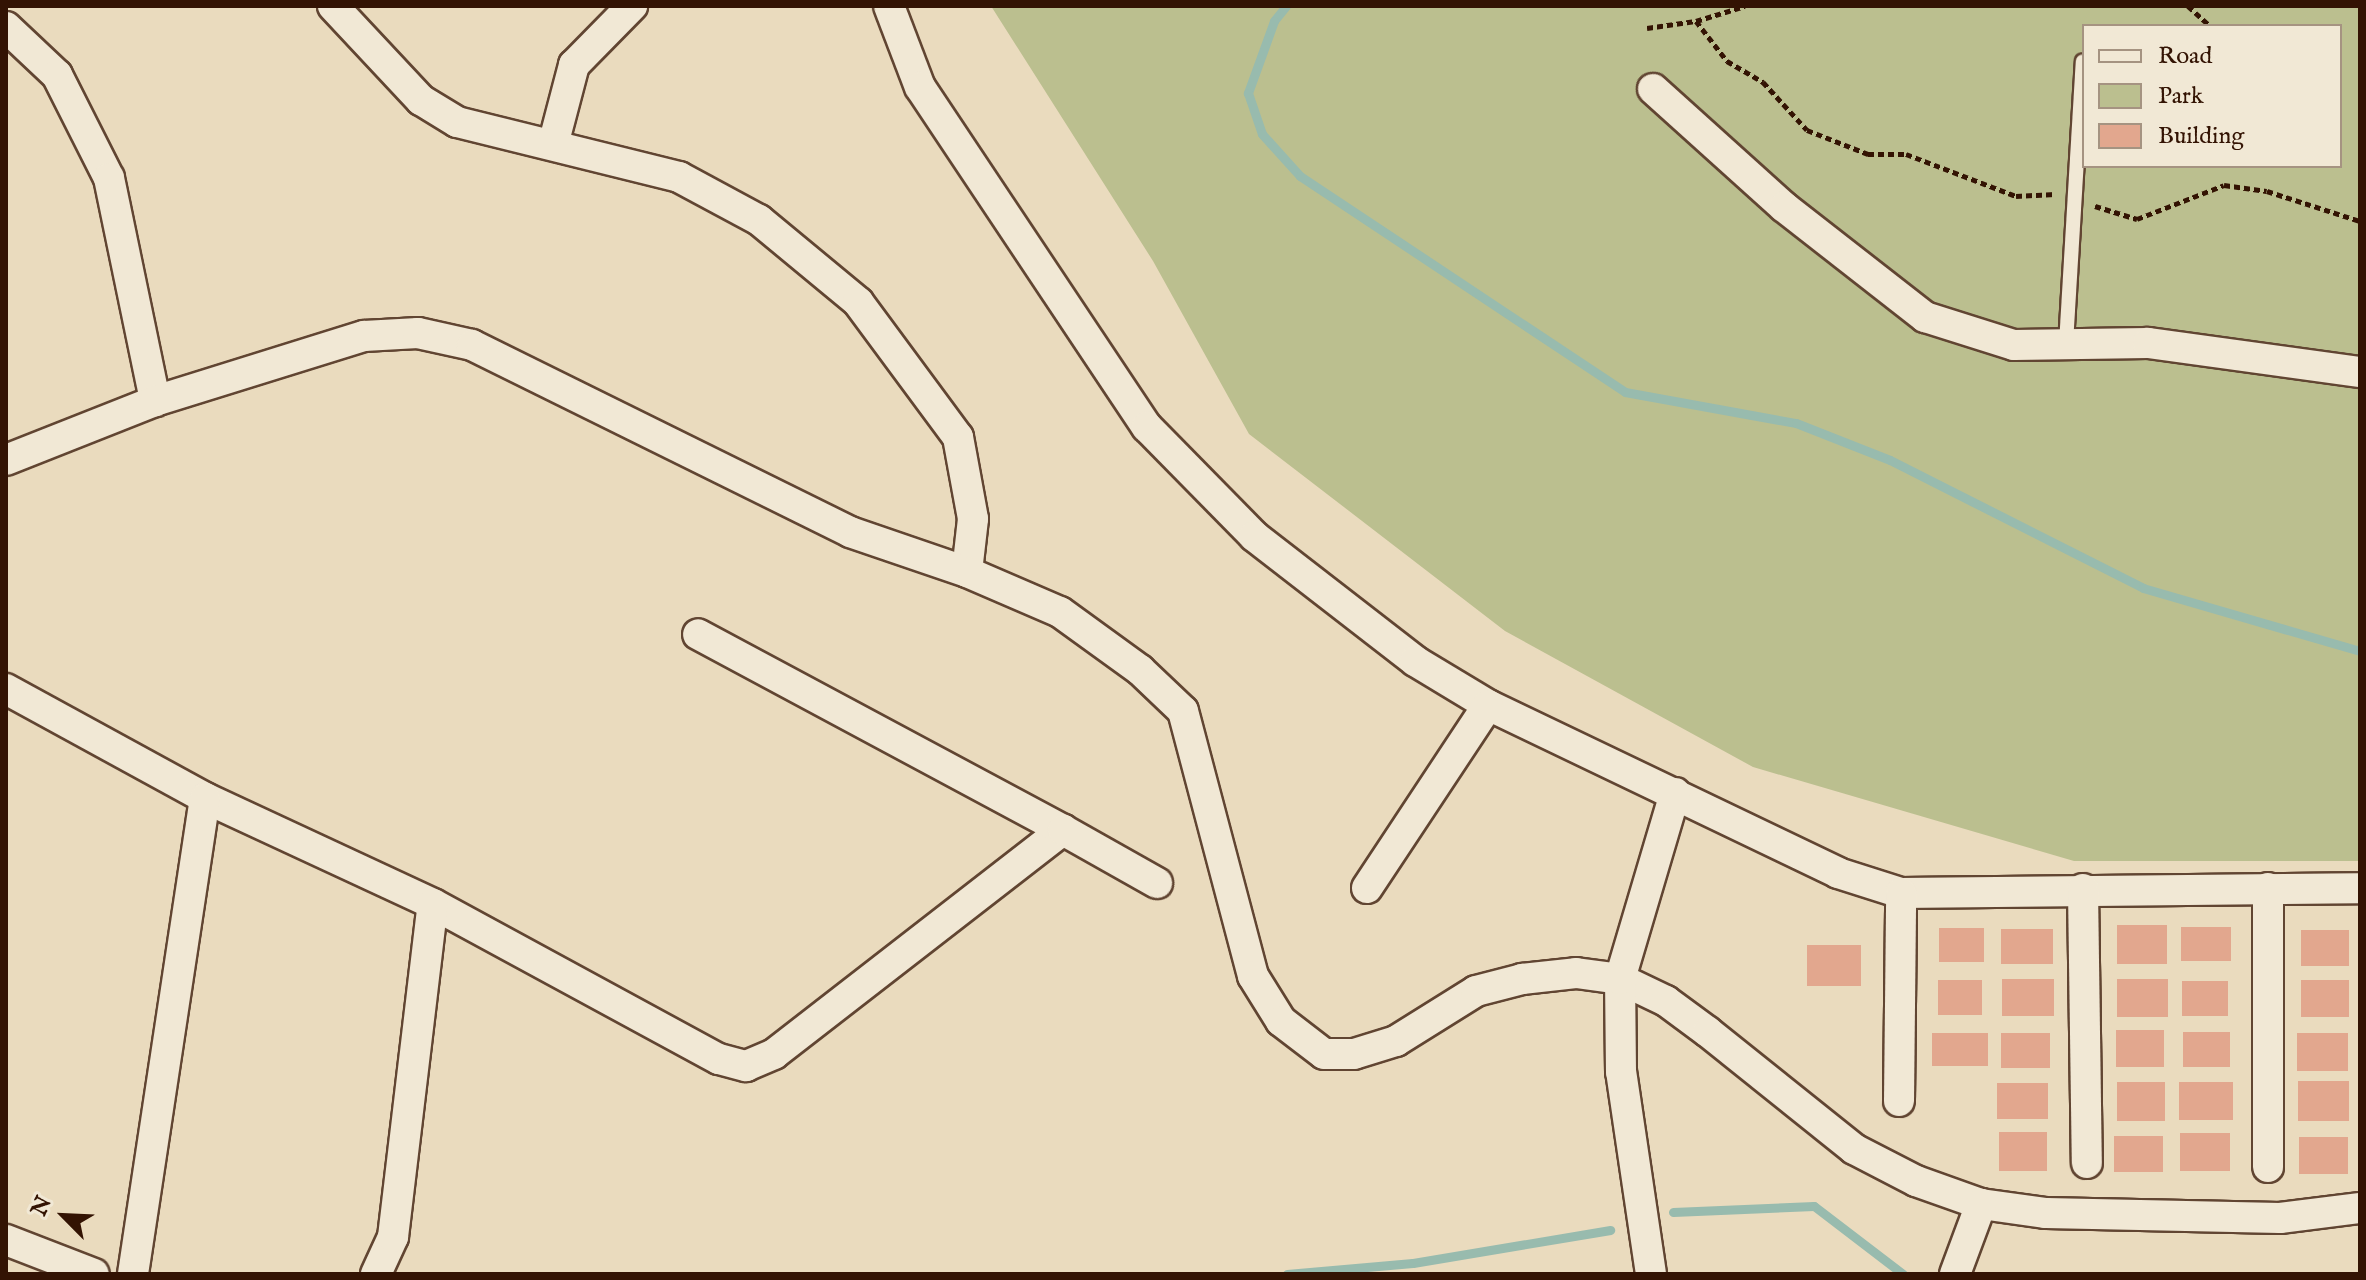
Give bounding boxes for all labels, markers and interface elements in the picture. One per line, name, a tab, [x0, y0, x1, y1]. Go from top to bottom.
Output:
legend	[2082, 24, 2342, 168]
text: Road	[2158, 41, 2212, 72]
text: Park	[2158, 81, 2204, 112]
text: Building	[2158, 121, 2244, 152]
north arrow	[24, 1176, 104, 1256]
text: N	[25, 1192, 59, 1221]

